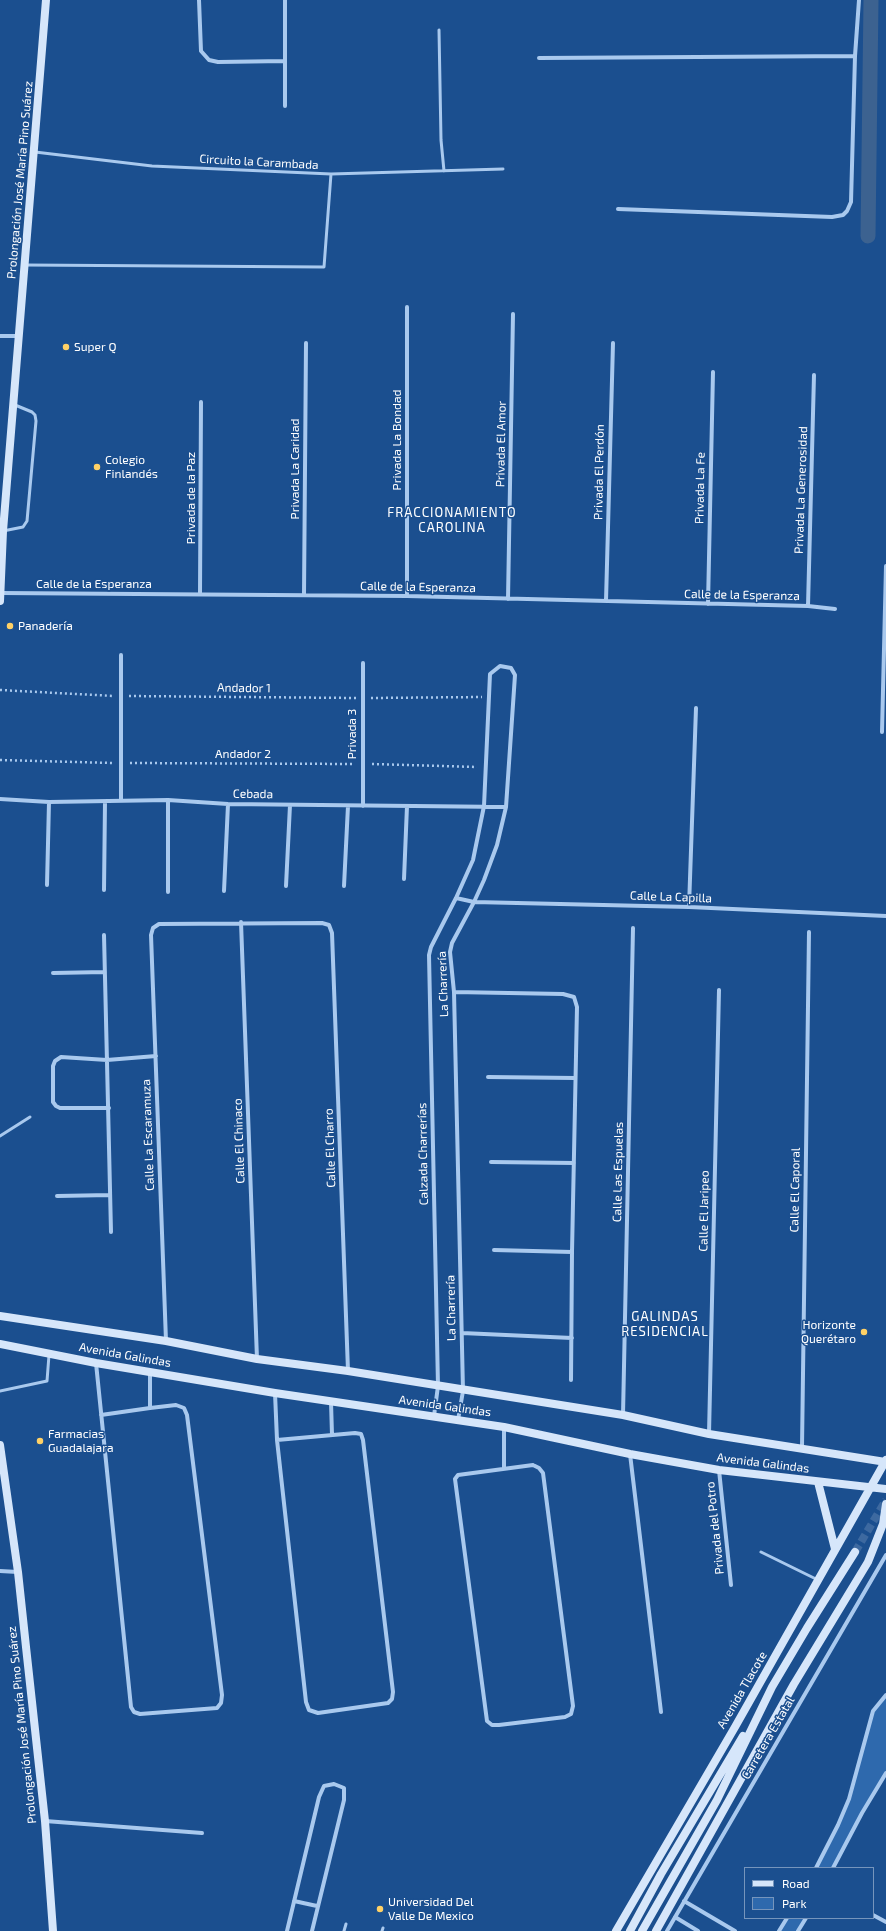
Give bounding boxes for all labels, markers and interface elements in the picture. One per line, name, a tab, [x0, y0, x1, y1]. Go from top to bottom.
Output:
street label: Prolongación José María Pino Suárez	[4, 80, 36, 280]
street label: Circuito la Carambada	[199, 152, 319, 172]
place label: Super Q	[74, 340, 116, 354]
marker: Super Q	[61, 342, 71, 352]
street label: Privada La Bondad	[390, 390, 404, 490]
street label: Privada El Amor	[493, 401, 509, 487]
street label: Privada La Caridad	[288, 419, 302, 519]
street label: Privada El Perdón	[591, 424, 607, 520]
street label: Privada La Generosidad	[792, 426, 810, 554]
street label: Privada de la Paz	[184, 452, 198, 544]
street label: Privada La Fe	[692, 452, 708, 524]
place label: Colegio Finlandés	[105, 453, 158, 481]
marker: Colegio Finlandés	[92, 462, 102, 472]
district label: FRACCIONAMIENTO CAROLINA	[387, 505, 517, 536]
street label: Calle de la Esperanza	[36, 577, 152, 591]
street label: Calle de la Esperanza	[360, 579, 476, 595]
street label: Calle de la Esperanza	[684, 587, 800, 603]
place label: Panadería	[18, 619, 73, 633]
marker: Panadería	[5, 621, 15, 631]
street label: Andador 1	[217, 680, 271, 696]
street label: Privada 3	[345, 709, 359, 759]
street label: Andador 2	[215, 747, 271, 761]
street label: Cebada	[233, 786, 273, 802]
street label: Calle La Capilla	[630, 888, 712, 906]
street label: La Charrería	[435, 951, 451, 1017]
street label: Calle La Escaramuza	[139, 1079, 157, 1191]
street label: Calle El Chinaco	[230, 1098, 248, 1184]
street label: Calzada Charrerías	[415, 1103, 431, 1205]
street label: Calle El Charro	[321, 1108, 339, 1188]
street label: Calle Las Espuelas	[610, 1122, 626, 1222]
street label: Calle El Caporal	[787, 1147, 803, 1233]
street label: Calle El Jaripeo	[696, 1170, 712, 1252]
street label: La Charrería	[443, 1275, 459, 1341]
district label: GALINDAS RESIDENCIAL	[621, 1309, 709, 1340]
place label: Horizonte Querétaro	[801, 1318, 856, 1346]
marker: Horizonte Querétaro	[859, 1327, 869, 1337]
street label: Avenida Galindas	[78, 1340, 172, 1370]
street label: Avenida Galindas	[398, 1392, 492, 1420]
place label: Farmacias Guadalajara	[48, 1427, 114, 1455]
marker: Farmacias Guadalajara	[35, 1436, 45, 1446]
street label: Avenida Galindas	[716, 1450, 810, 1476]
street label: Privada del Potro	[703, 1481, 727, 1575]
street label: Prolongación José María Pino Suárez	[4, 1625, 40, 1825]
street label: Avenida Tlacote	[714, 1649, 770, 1731]
street label: Carretera Estatal	[738, 1694, 798, 1782]
legend	[744, 1867, 874, 1919]
text: Road	[782, 1876, 810, 1890]
place label: Universidad Del Valle De Mexico	[388, 1895, 474, 1923]
text: Park	[782, 1896, 807, 1910]
marker: Universidad Del Valle De Mexico	[375, 1904, 385, 1914]

